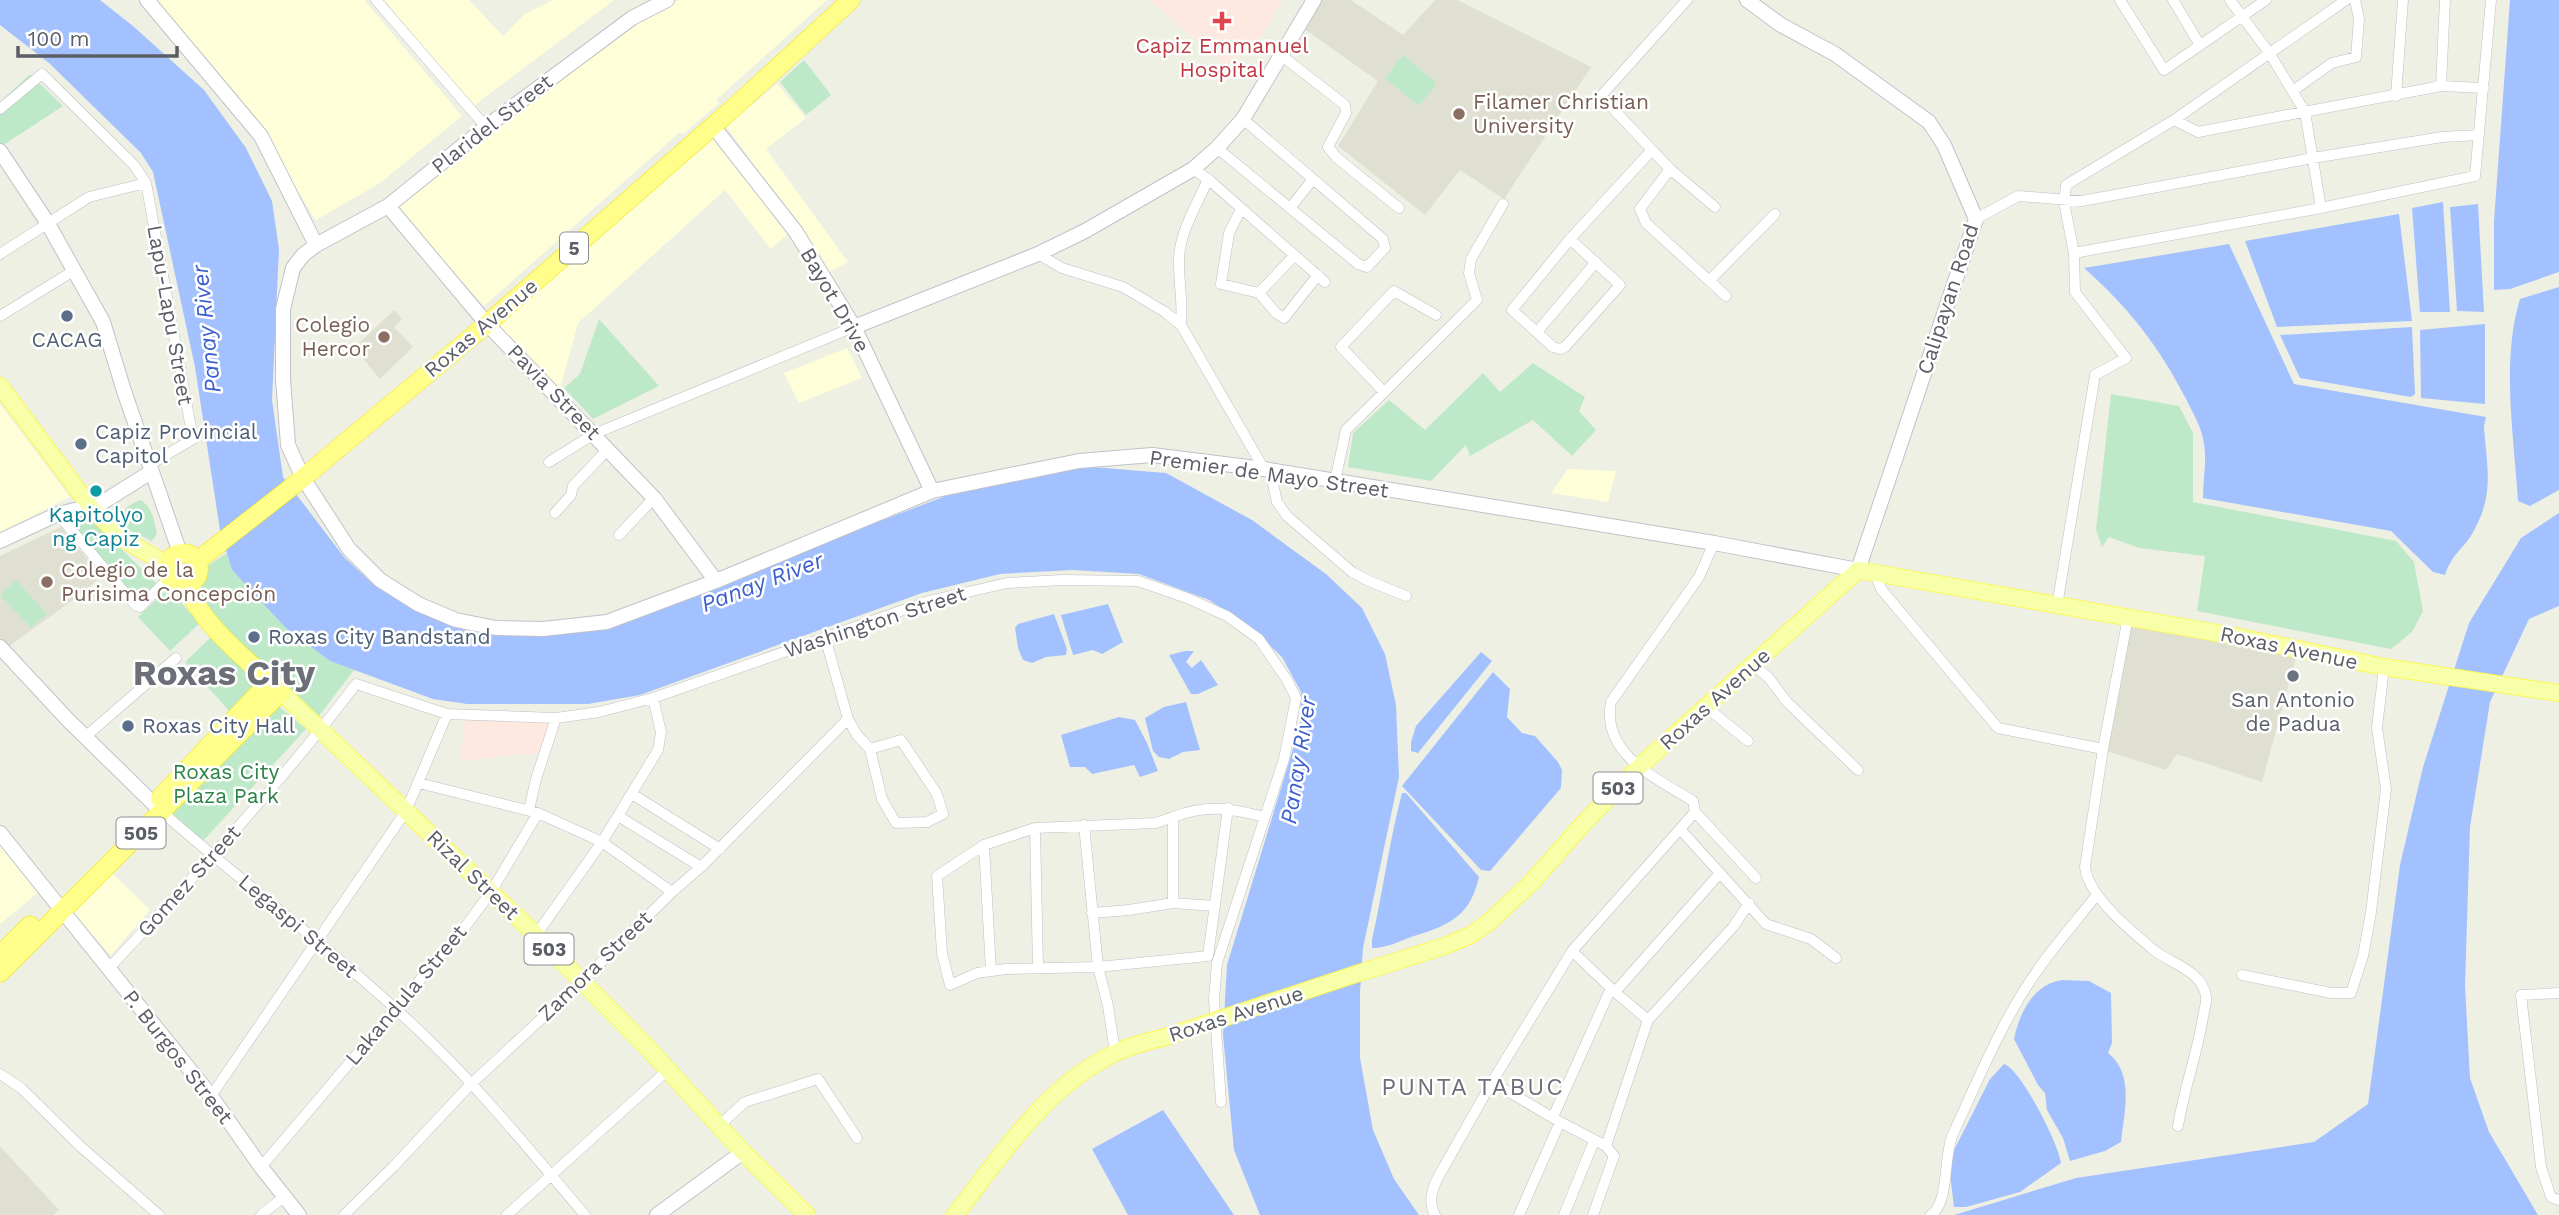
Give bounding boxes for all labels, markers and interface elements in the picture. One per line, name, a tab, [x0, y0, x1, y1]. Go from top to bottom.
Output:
marker: Capiz Emmanuel Hospital	[1212, 11, 1232, 31]
scale bar	[18, 14, 177, 58]
text: 100 m	[28, 26, 90, 51]
place label: Capiz Emmanuel Hospital	[1135, 33, 1309, 82]
street label: Plaridel Street	[426, 68, 557, 179]
place label: Filamer Christian University	[1473, 89, 1649, 138]
marker: Filamer Christian University	[1451, 106, 1467, 122]
street label: Calipayan Road	[1911, 221, 1984, 377]
street label: Lapu-Lapu Street	[142, 223, 199, 407]
road number: 5	[560, 232, 588, 264]
street label: Bayot Drive	[795, 243, 875, 356]
water label: Panay River	[186, 262, 227, 394]
street label: Roxas Avenue	[419, 273, 542, 382]
marker: CACAG	[59, 308, 75, 324]
place label: Colegio Hercor	[295, 312, 370, 361]
place label: CACAG	[32, 327, 102, 352]
marker: Colegio Hercor	[376, 329, 392, 345]
street label: Pavia Street	[503, 339, 606, 445]
place label: Capiz Provincial Capitol	[95, 419, 258, 468]
marker: Capiz Provincial Capitol	[73, 436, 89, 452]
street label: Premier de Mayo Street	[1148, 444, 1391, 503]
marker: Kapitolyo ng Capiz	[88, 483, 104, 499]
place label: Kapitolyo ng Capiz	[49, 502, 143, 551]
water label: Panay River	[697, 546, 828, 618]
place label: Colegio de la Purisima Concepción	[61, 557, 276, 606]
marker: Colegio de la Purisima Concepción	[39, 574, 55, 590]
street label: Washington Street	[781, 580, 969, 663]
street label: Roxas Avenue	[2218, 621, 2360, 674]
place label: Roxas City Bandstand	[268, 624, 491, 649]
marker: Roxas City Bandstand	[246, 629, 262, 645]
street label: Roxas Avenue	[1654, 642, 1775, 755]
district label: Roxas City	[133, 652, 315, 694]
marker: San Antonio de Padua	[2285, 668, 2301, 684]
place label: San Antonio de Padua	[2231, 687, 2355, 736]
water label: Panay River	[1275, 693, 1322, 826]
place label: Roxas City Hall	[142, 713, 296, 738]
marker: Roxas City Hall	[120, 718, 136, 734]
park label: Roxas City Plaza Park	[173, 759, 279, 808]
road number: 503	[1594, 772, 1642, 804]
road number: 505	[116, 818, 166, 848]
street label: Gomez Street	[132, 820, 245, 942]
street label: Rizal Street	[422, 824, 525, 925]
street label: Legaspi Street	[234, 869, 363, 983]
street label: Zamora Street	[533, 905, 657, 1026]
street label: Lakandula Street	[340, 919, 472, 1070]
road number: 503	[524, 934, 574, 965]
street label: Roxas Avenue	[1165, 980, 1306, 1047]
street label: P. Burgos Street	[118, 985, 239, 1129]
district label: PUNTA TABUC	[1381, 1073, 1565, 1101]

